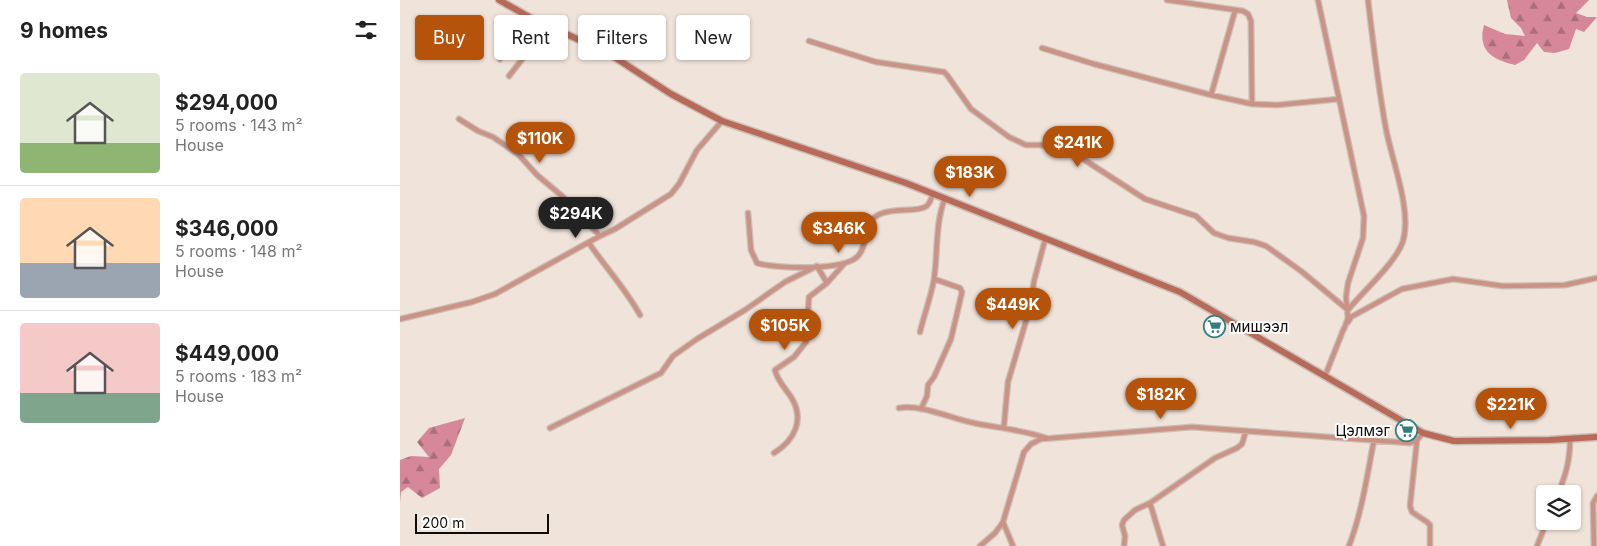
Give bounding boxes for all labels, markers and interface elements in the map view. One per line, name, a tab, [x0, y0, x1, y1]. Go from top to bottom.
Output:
chip: Buy	[415, 15, 484, 60]
chip: Rent	[494, 15, 568, 60]
chip: Filters	[578, 15, 666, 60]
chip: New	[676, 15, 750, 60]
icon: filters	[352, 16, 380, 44]
text: 9 homes	[20, 18, 108, 43]
text: $294,000	[175, 90, 278, 115]
icon: home	[60, 93, 120, 153]
text: 5 rooms · 143 m²	[175, 115, 303, 135]
pin: $110K	[505, 121, 575, 164]
pin: $241K	[1043, 126, 1113, 168]
text: $110K	[517, 128, 563, 148]
text: $241K	[1054, 132, 1102, 152]
text: House	[175, 135, 224, 155]
pin: $183K	[935, 156, 1005, 198]
text: $183K	[945, 162, 995, 182]
pin: $294K	[541, 196, 611, 239]
text: $294K	[549, 203, 603, 223]
pin: $346K	[804, 212, 874, 254]
text: $346,000	[175, 216, 278, 241]
icon: home	[60, 218, 120, 278]
text: $346K	[812, 218, 866, 238]
text: 5 rooms · 148 m²	[175, 241, 303, 261]
text: House	[175, 261, 224, 281]
pin: $449K	[978, 288, 1048, 330]
text: $449K	[986, 294, 1040, 314]
pin: $105K	[750, 308, 820, 351]
text: $105K	[760, 315, 810, 335]
supermarket icon: мишээл	[1202, 315, 1226, 339]
place label: мишээл	[1230, 317, 1288, 336]
text: $449,000	[175, 341, 279, 366]
icon: home	[60, 343, 120, 403]
text: 5 rooms · 183 m²	[175, 366, 302, 386]
pin: $182K	[1126, 378, 1196, 420]
text: $182K	[1136, 384, 1186, 404]
text: House	[175, 386, 224, 406]
pin: $221K	[1476, 388, 1546, 430]
text: $221K	[1486, 394, 1536, 414]
supermarket icon: Цэлмэг	[1394, 419, 1418, 443]
place label: Цэлмэг	[1336, 421, 1390, 440]
map controls	[1536, 485, 1581, 530]
button: layers	[1536, 485, 1581, 530]
scale bar	[415, 511, 549, 534]
text: 200 m	[422, 514, 464, 531]

